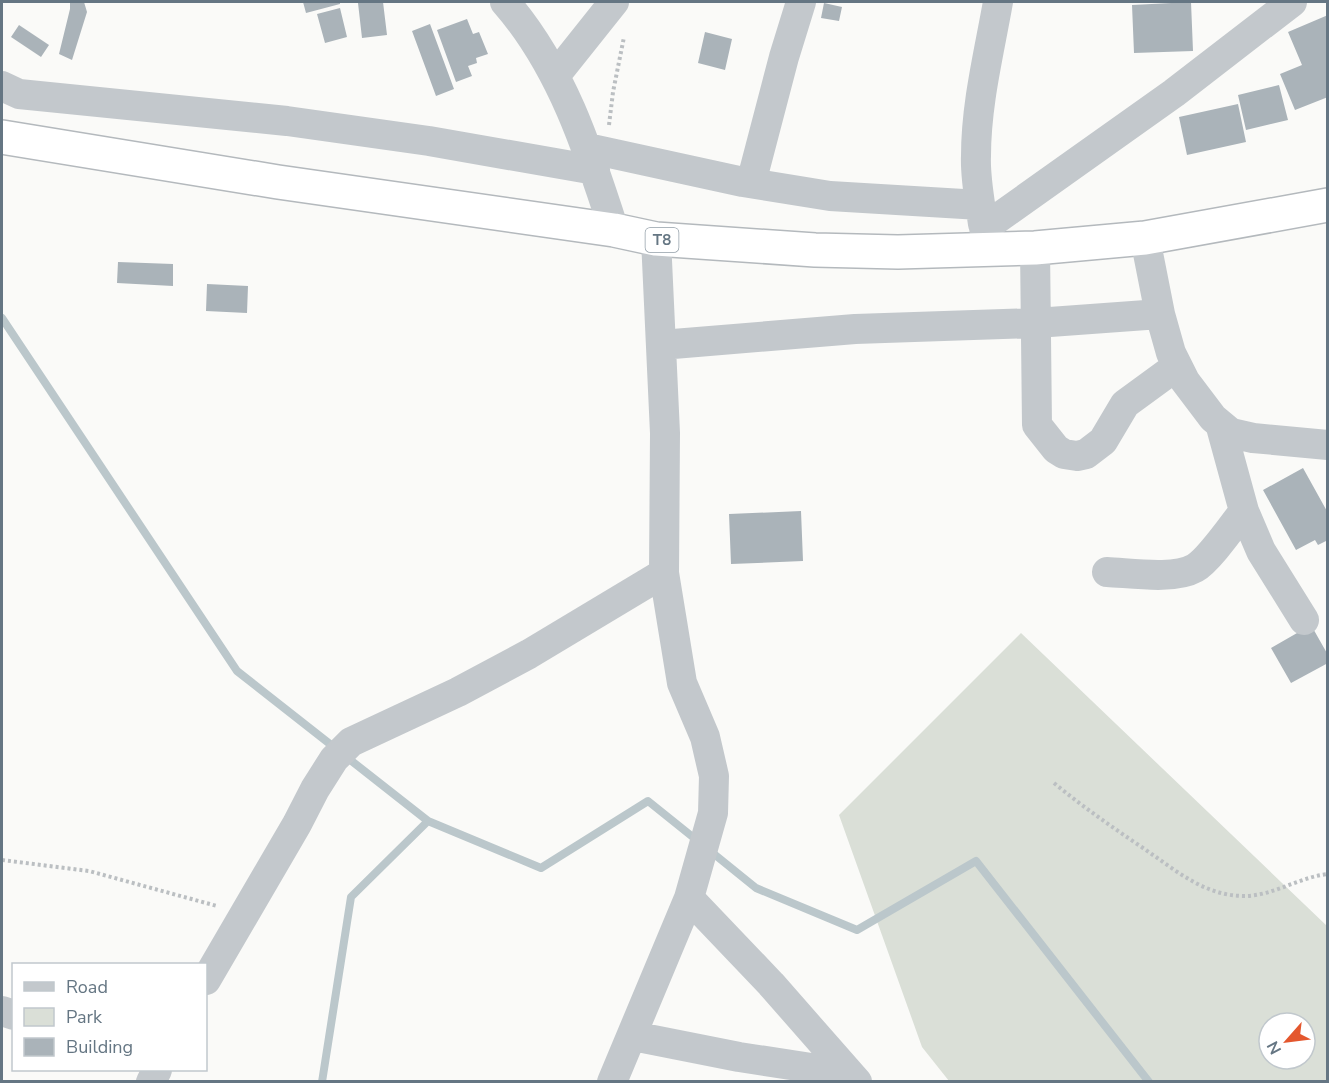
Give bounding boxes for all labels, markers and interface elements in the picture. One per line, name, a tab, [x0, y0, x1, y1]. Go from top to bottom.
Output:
road number: T8	[646, 228, 678, 252]
legend	[12, 963, 207, 1071]
text: Road	[66, 975, 108, 999]
text: Park	[66, 1005, 103, 1029]
north arrow	[1257, 1011, 1317, 1071]
text: Building	[66, 1035, 133, 1059]
text: N	[1262, 1037, 1287, 1058]

